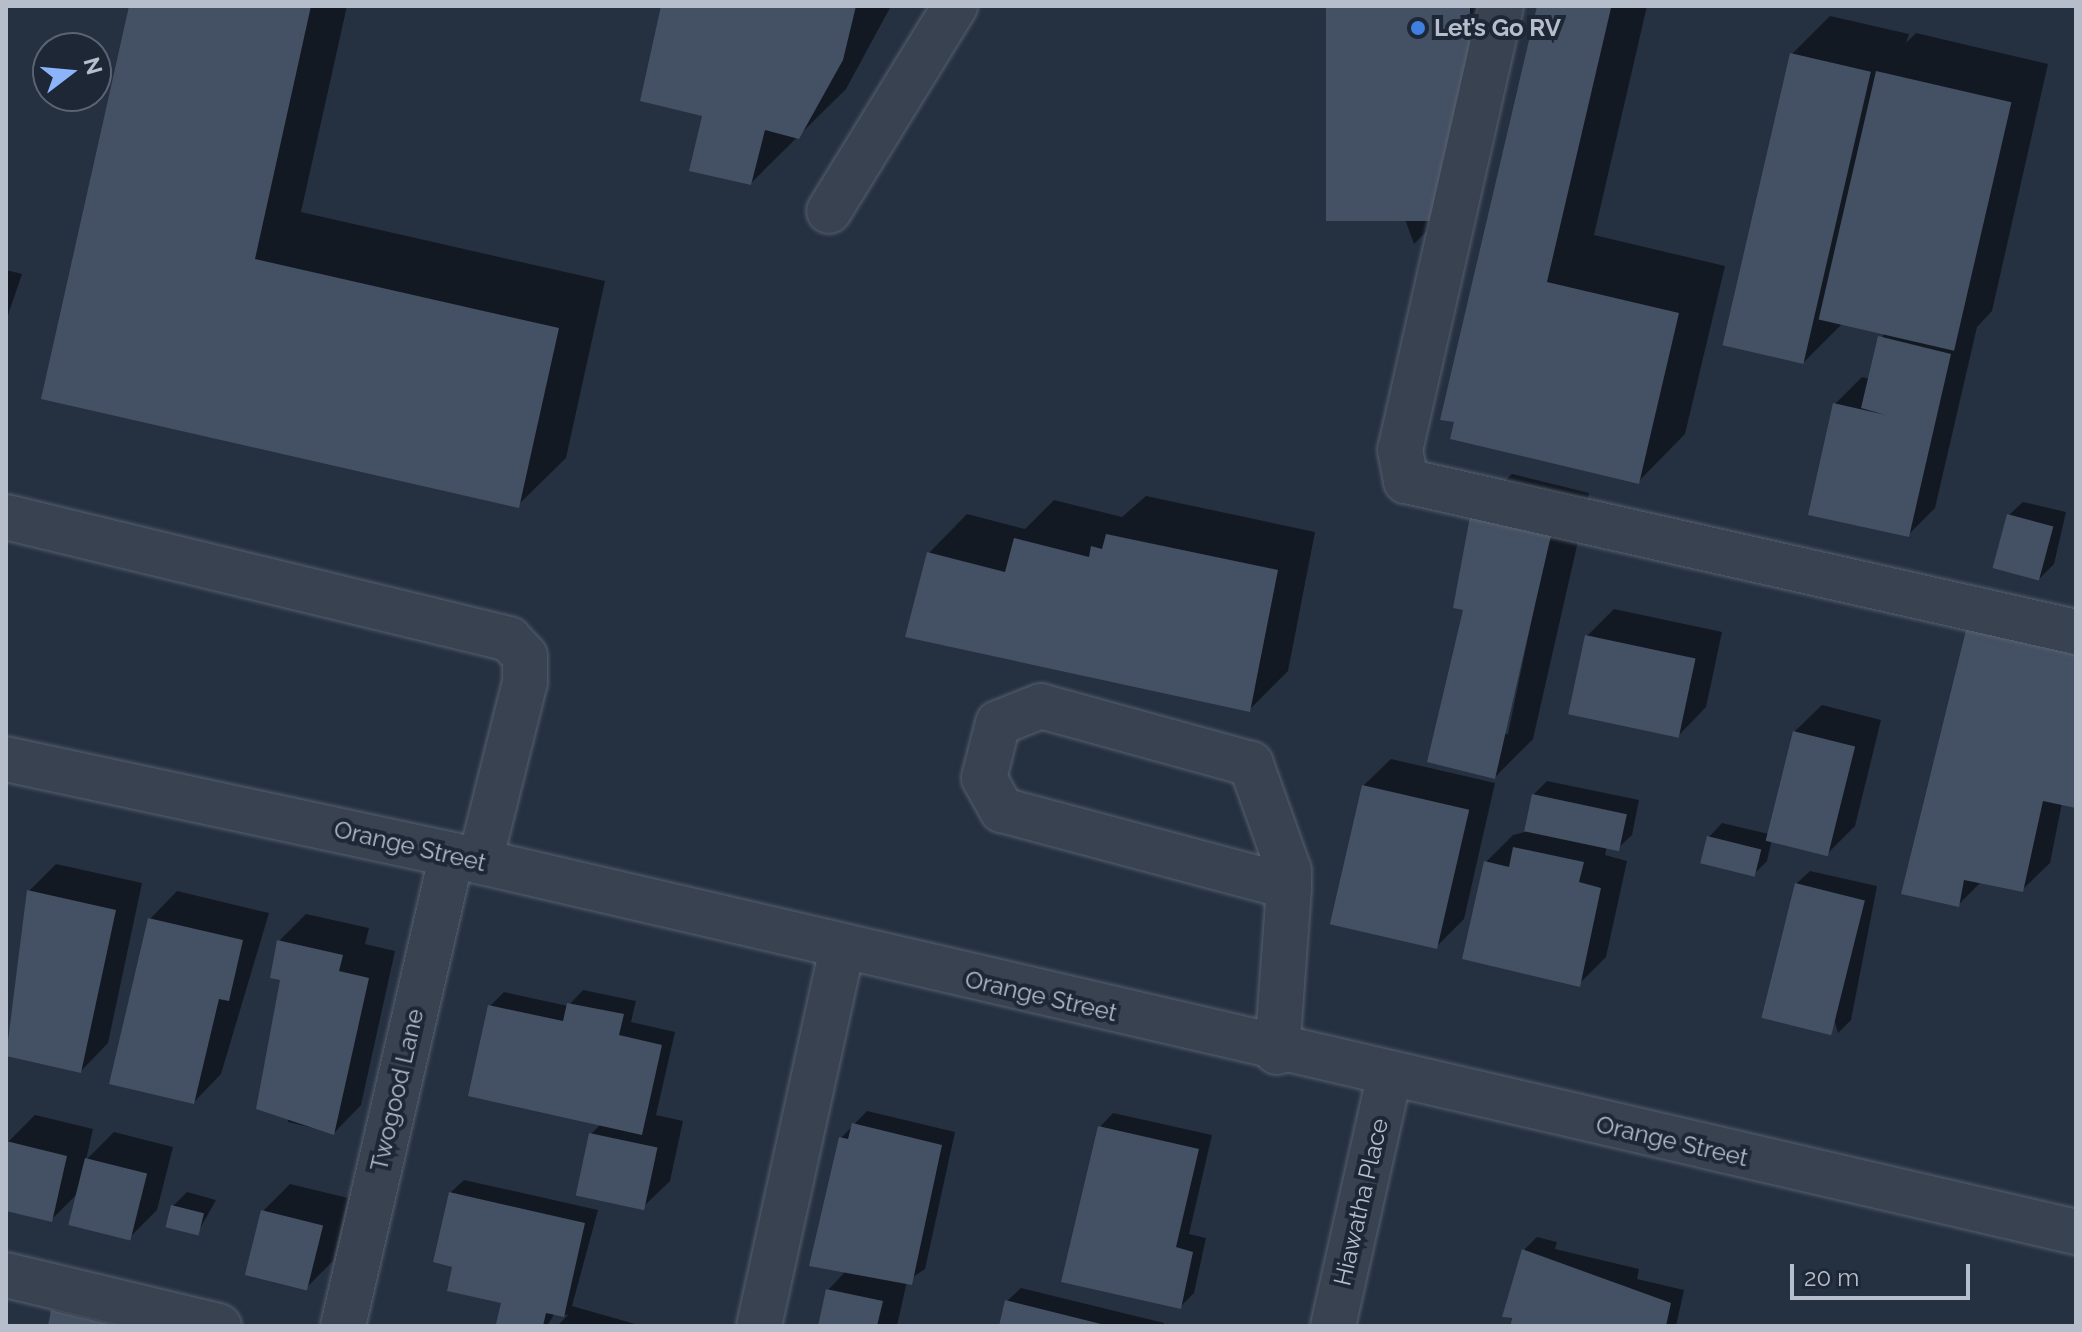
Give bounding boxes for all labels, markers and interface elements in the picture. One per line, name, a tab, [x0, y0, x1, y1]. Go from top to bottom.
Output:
place label: Let’s Go RV	[1434, 14, 1561, 42]
marker: Let’s Go RV	[1409, 19, 1427, 37]
north arrow	[32, 32, 112, 112]
text: N	[78, 54, 108, 78]
street label: Orange Street	[331, 815, 489, 877]
street label: Orange Street	[962, 965, 1120, 1027]
street label: Twogood Lane	[364, 1006, 430, 1174]
street label: Orange Street	[1593, 1110, 1751, 1172]
street label: Hiawatha Place	[1328, 1116, 1394, 1288]
scale bar	[1794, 1248, 1974, 1298]
text: 20 m	[1804, 1263, 1859, 1292]

